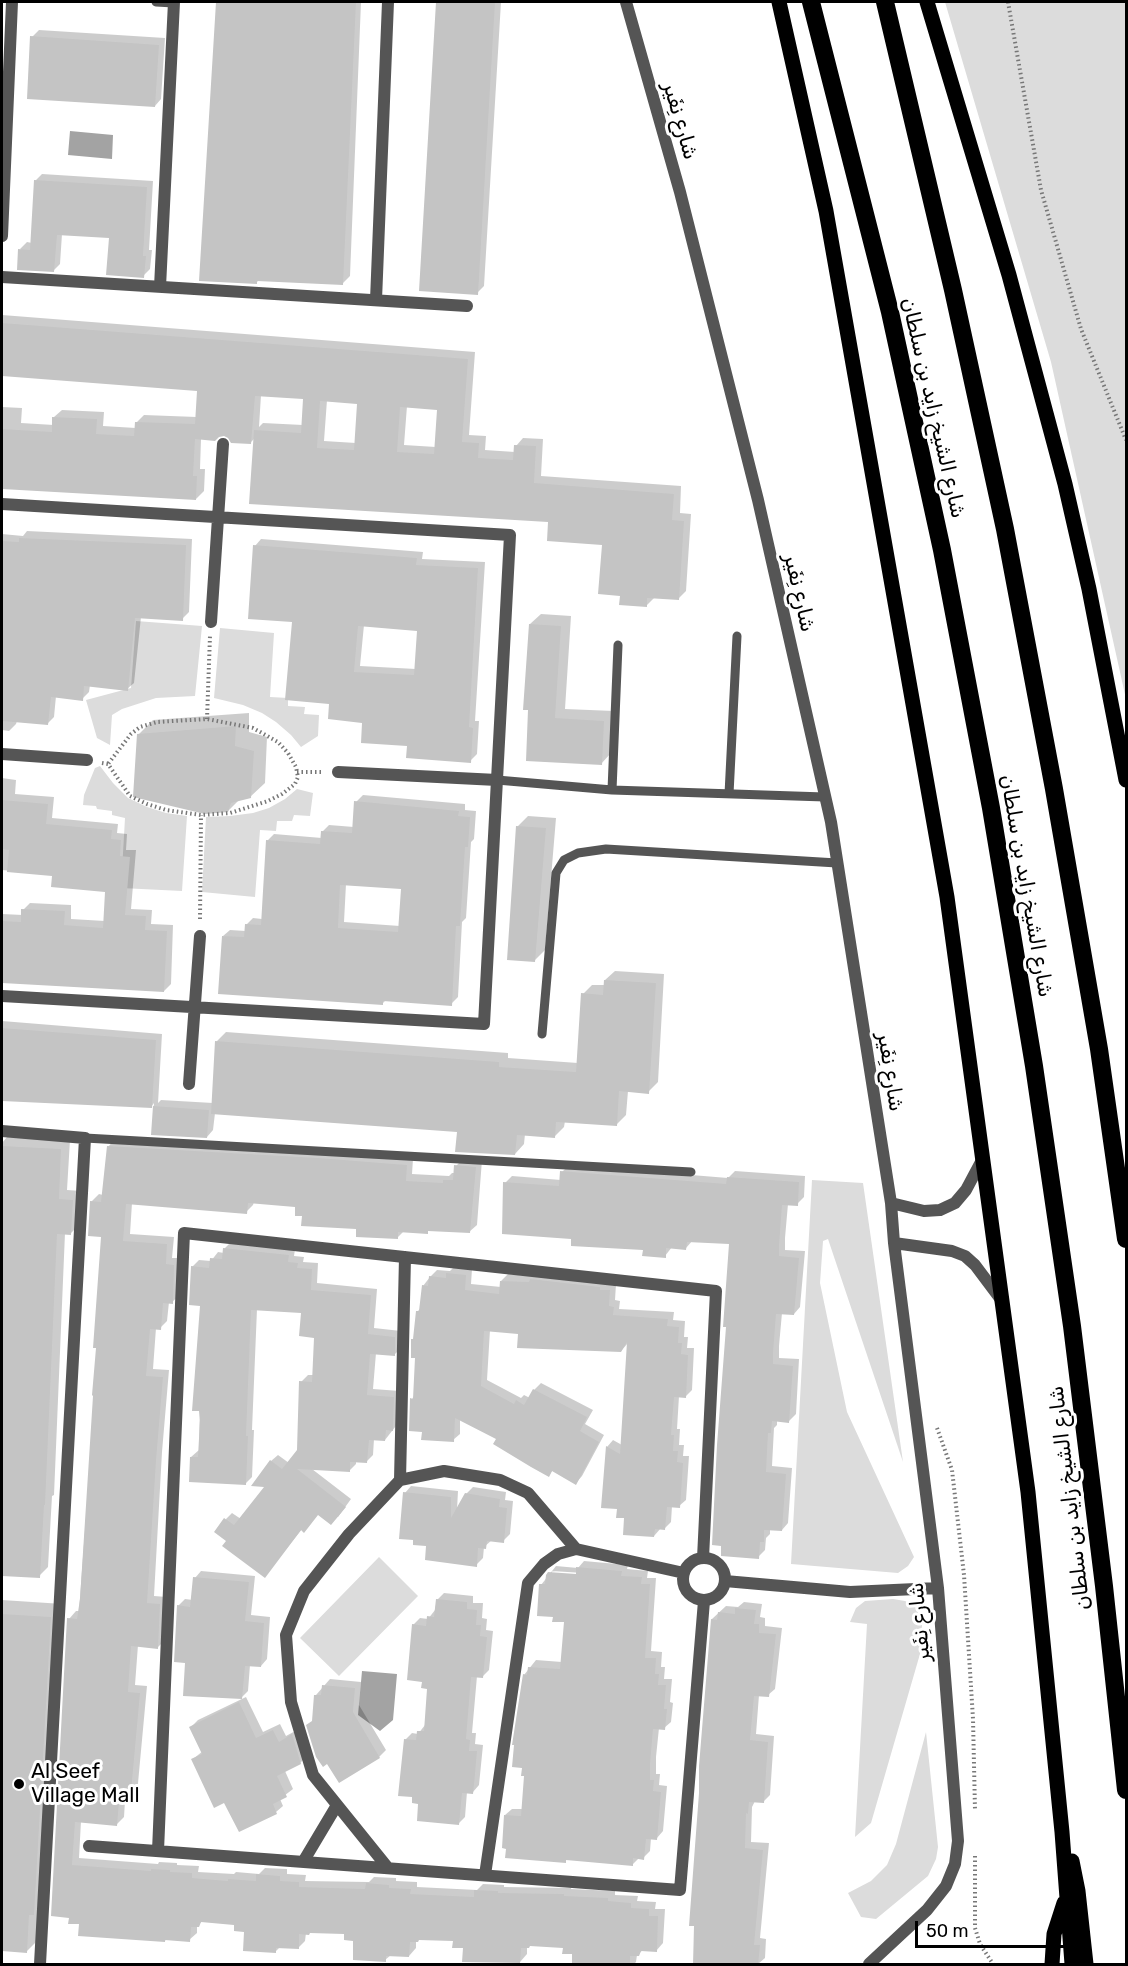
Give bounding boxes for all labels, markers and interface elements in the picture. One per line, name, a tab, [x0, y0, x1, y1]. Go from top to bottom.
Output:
street label: شارع نِفَير	[657, 79, 703, 163]
street label: شارع الشيخ زايد بن سلطان	[895, 295, 971, 521]
street label: شارع نِفَير	[778, 552, 820, 634]
street label: شارع الشيخ زايد بن سلطان	[994, 773, 1058, 999]
street label: شارع نِفَير	[871, 1031, 909, 1113]
street label: شارع الشيخ زايد بن سلطان	[1044, 1385, 1096, 1611]
street label: شارع نِفَير	[904, 1581, 936, 1663]
place label: Al Seef Village Mall	[31, 1759, 139, 1809]
marker: Al Seef Village Mall	[12, 1777, 26, 1791]
scale bar	[918, 1909, 1084, 1947]
text: 50 m	[926, 1920, 969, 1942]

